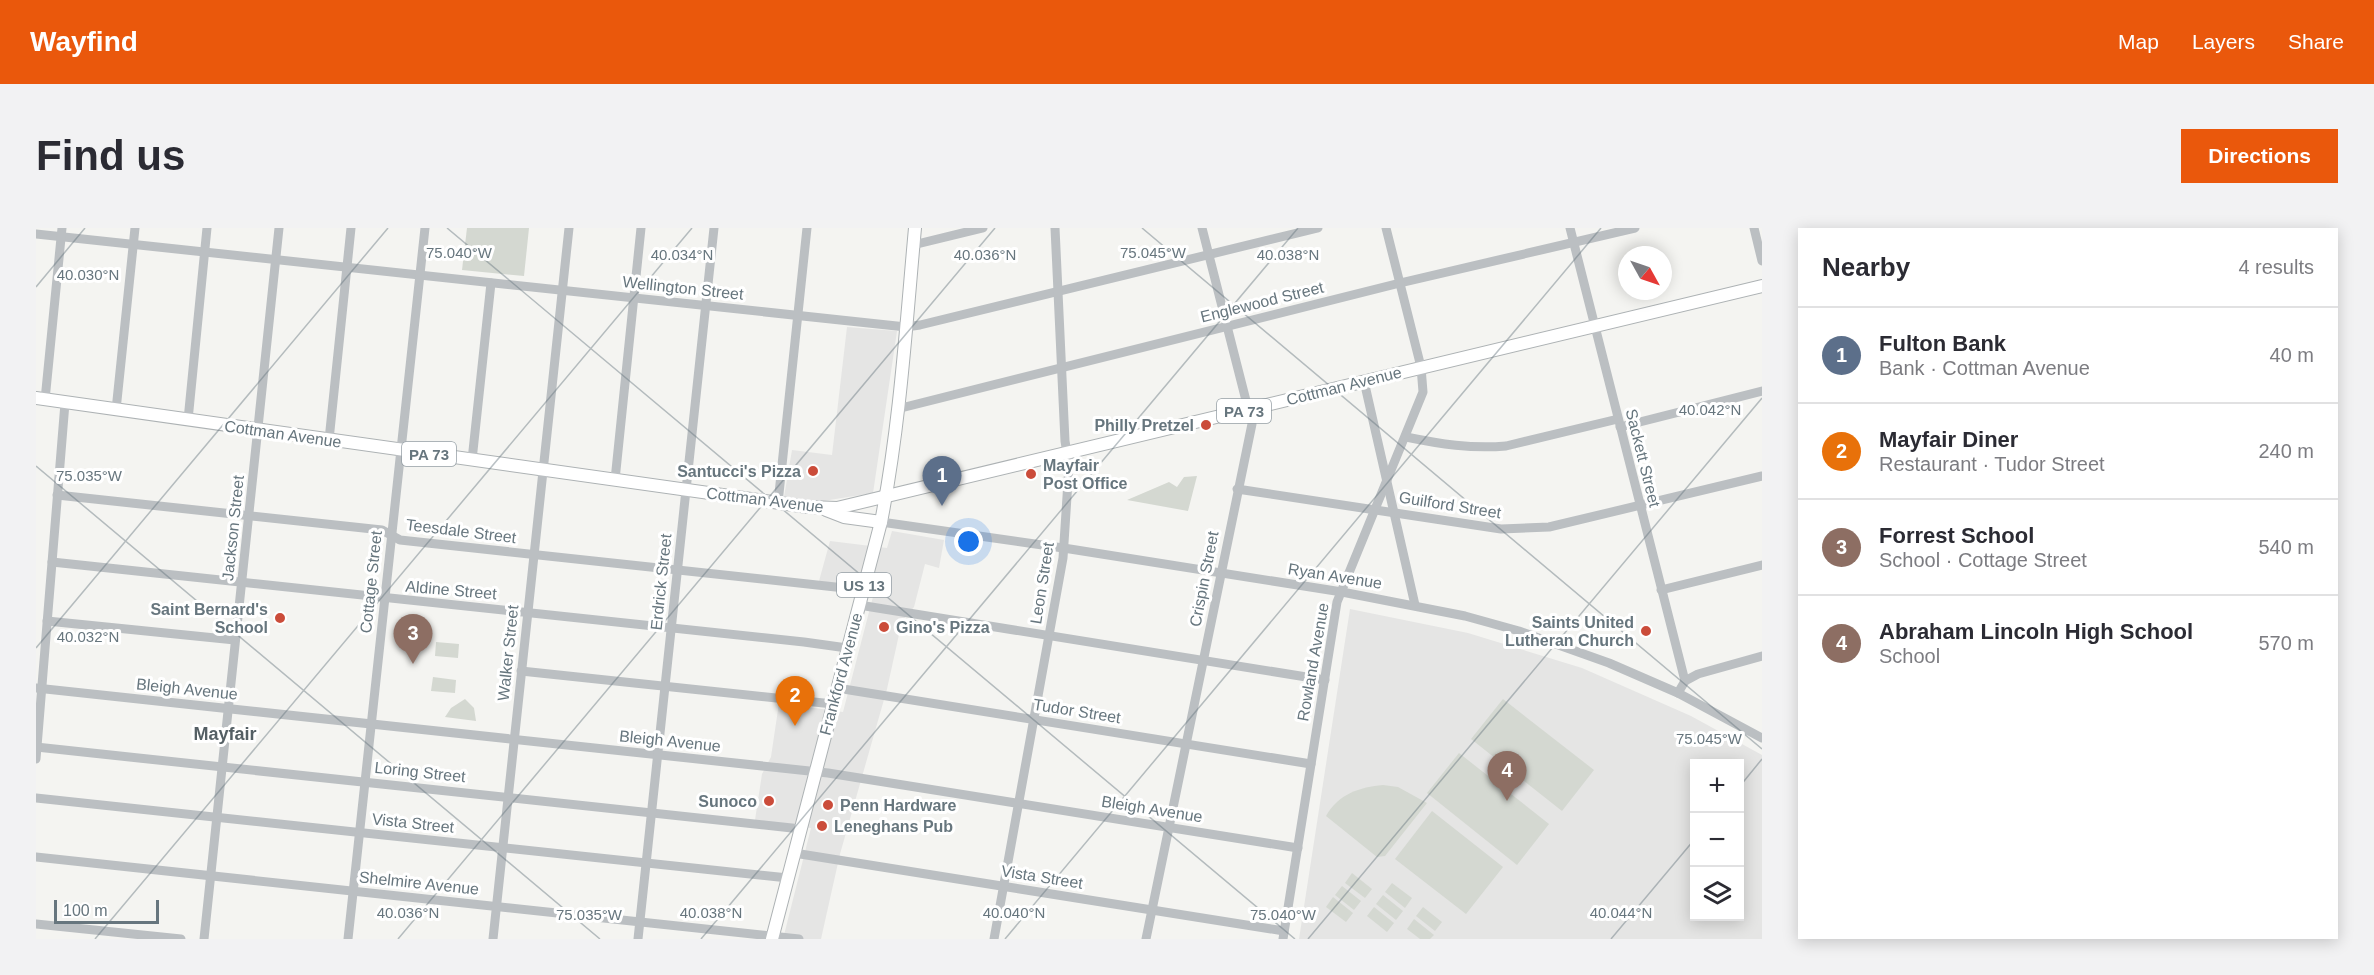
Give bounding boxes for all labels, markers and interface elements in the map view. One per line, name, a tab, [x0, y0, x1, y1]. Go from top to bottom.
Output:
text: Wayfind	[30, 26, 138, 57]
text: Map	[2118, 30, 2159, 53]
text: Layers	[2192, 30, 2255, 53]
text: Share	[2288, 30, 2344, 53]
button: Directions	[2181, 129, 2338, 183]
text: Find us	[36, 132, 185, 179]
text: 75.040°W	[426, 244, 493, 261]
text: 75.045°W	[1120, 244, 1187, 261]
text: 40.034°N	[651, 246, 713, 263]
text: 40.036°N	[954, 246, 1016, 263]
text: 40.038°N	[1257, 246, 1319, 263]
north arrow	[1618, 246, 1672, 300]
text: Nearby	[1822, 252, 1910, 282]
text: 4 results	[2238, 256, 2314, 278]
text: 40.030°N	[57, 266, 119, 283]
street label: Wellington Street	[622, 273, 745, 303]
street label: Englewood Street	[1199, 278, 1326, 326]
text: Fulton Bank	[1879, 331, 2006, 356]
text: 1	[1836, 344, 1847, 366]
text: 40 m	[2270, 344, 2314, 366]
text: Bank · Cottman Avenue	[1879, 357, 2090, 379]
street label: Cottman Avenue	[1285, 363, 1403, 409]
road number: PA 73	[1217, 399, 1271, 423]
text: 40.042°N	[1679, 401, 1741, 418]
street label: Sackett Street	[1623, 407, 1664, 509]
street label: Cottman Avenue	[223, 417, 343, 451]
place label: Philly Pretzel	[1094, 417, 1194, 434]
marker: Philly Pretzel	[1199, 418, 1213, 432]
text: Mayfair Diner	[1879, 427, 2018, 452]
text: 2	[1836, 440, 1847, 462]
text: 240 m	[2258, 440, 2314, 462]
road number: PA 73	[402, 442, 456, 466]
text: Restaurant · Tudor Street	[1879, 453, 2105, 475]
pin: 1	[922, 456, 962, 506]
place label: Mayfair Post Office	[1043, 457, 1128, 492]
place label: Santucci's Pizza	[677, 463, 801, 480]
marker: Santucci's Pizza	[806, 464, 820, 478]
text: 75.035°W	[56, 467, 123, 484]
marker: Mayfair Post Office	[1024, 467, 1038, 481]
street label: Jackson Street	[219, 474, 247, 582]
street label: Cottman Avenue	[705, 484, 825, 516]
street label: Guilford Street	[1398, 489, 1503, 522]
street label: Teesdale Street	[405, 516, 518, 546]
text: Forrest School	[1879, 523, 2034, 548]
your location	[954, 527, 983, 556]
street label: Cottage Street	[357, 529, 385, 634]
street label: Crispin Street	[1186, 529, 1222, 628]
street label: Erdrick Street	[647, 532, 675, 631]
text: 3	[1836, 536, 1847, 558]
text: 540 m	[2258, 536, 2314, 558]
street label: Leon Street	[1027, 540, 1057, 625]
text: School · Cottage Street	[1879, 549, 2087, 571]
street label: Ryan Avenue	[1287, 560, 1383, 592]
road number: US 13	[837, 573, 891, 597]
street label: Aldine Street	[405, 578, 498, 603]
place label: Saint Bernard's School	[150, 601, 268, 636]
street label: Rowland Avenue	[1294, 601, 1332, 722]
street label: Walker Street	[495, 604, 522, 702]
marker: Saint Bernard's School	[273, 611, 287, 625]
street label: Frankford Avenue	[816, 611, 866, 737]
pin: 3	[394, 614, 433, 664]
place label: Saints United Lutheran Church	[1505, 614, 1634, 649]
place label: Gino's Pizza	[896, 619, 990, 636]
text: Abraham Lincoln High School	[1879, 619, 2193, 644]
marker: Gino's Pizza	[877, 620, 891, 634]
marker: Saints United Lutheran Church	[1639, 624, 1653, 638]
text: 40.032°N	[57, 628, 119, 645]
text: 4	[1836, 632, 1847, 654]
text: 570 m	[2258, 632, 2314, 654]
text: School	[1879, 645, 1940, 667]
street label: Bleigh Avenue	[135, 675, 239, 703]
pin: 2	[776, 676, 814, 726]
street label: Tudor Street	[1032, 696, 1122, 726]
district label: Mayfair	[193, 724, 257, 744]
street label: Bleigh Avenue	[618, 727, 722, 755]
text: 75.045°W	[1676, 730, 1743, 747]
pin: 4	[1488, 752, 1526, 801]
street label: Loring Street	[374, 759, 467, 785]
map controls	[1690, 759, 1744, 921]
button: +	[1690, 759, 1744, 813]
place label: Sunoco	[698, 793, 757, 810]
street label: Bleigh Avenue	[1100, 793, 1204, 825]
marker: Sunoco	[762, 794, 776, 808]
place label: Penn Hardware	[840, 797, 957, 814]
marker: Penn Hardware	[821, 798, 835, 812]
street label: Vista Street	[371, 810, 455, 836]
button: −	[1690, 813, 1744, 867]
place label: Leneghans Pub	[834, 818, 953, 835]
marker: Leneghans Pub	[815, 819, 829, 833]
street label: Vista Street	[1000, 862, 1085, 892]
button: layers	[1690, 867, 1744, 921]
street label: Shelmire Avenue	[358, 868, 480, 898]
scale bar	[54, 897, 159, 924]
text: 100 m	[63, 902, 107, 919]
text: 40.036°N	[377, 904, 439, 921]
text: 40.038°N	[680, 904, 742, 921]
text: 40.040°N	[983, 904, 1045, 921]
text: 40.044°N	[1590, 904, 1652, 921]
text: 75.035°W	[556, 906, 623, 923]
text: 75.040°W	[1250, 906, 1317, 923]

